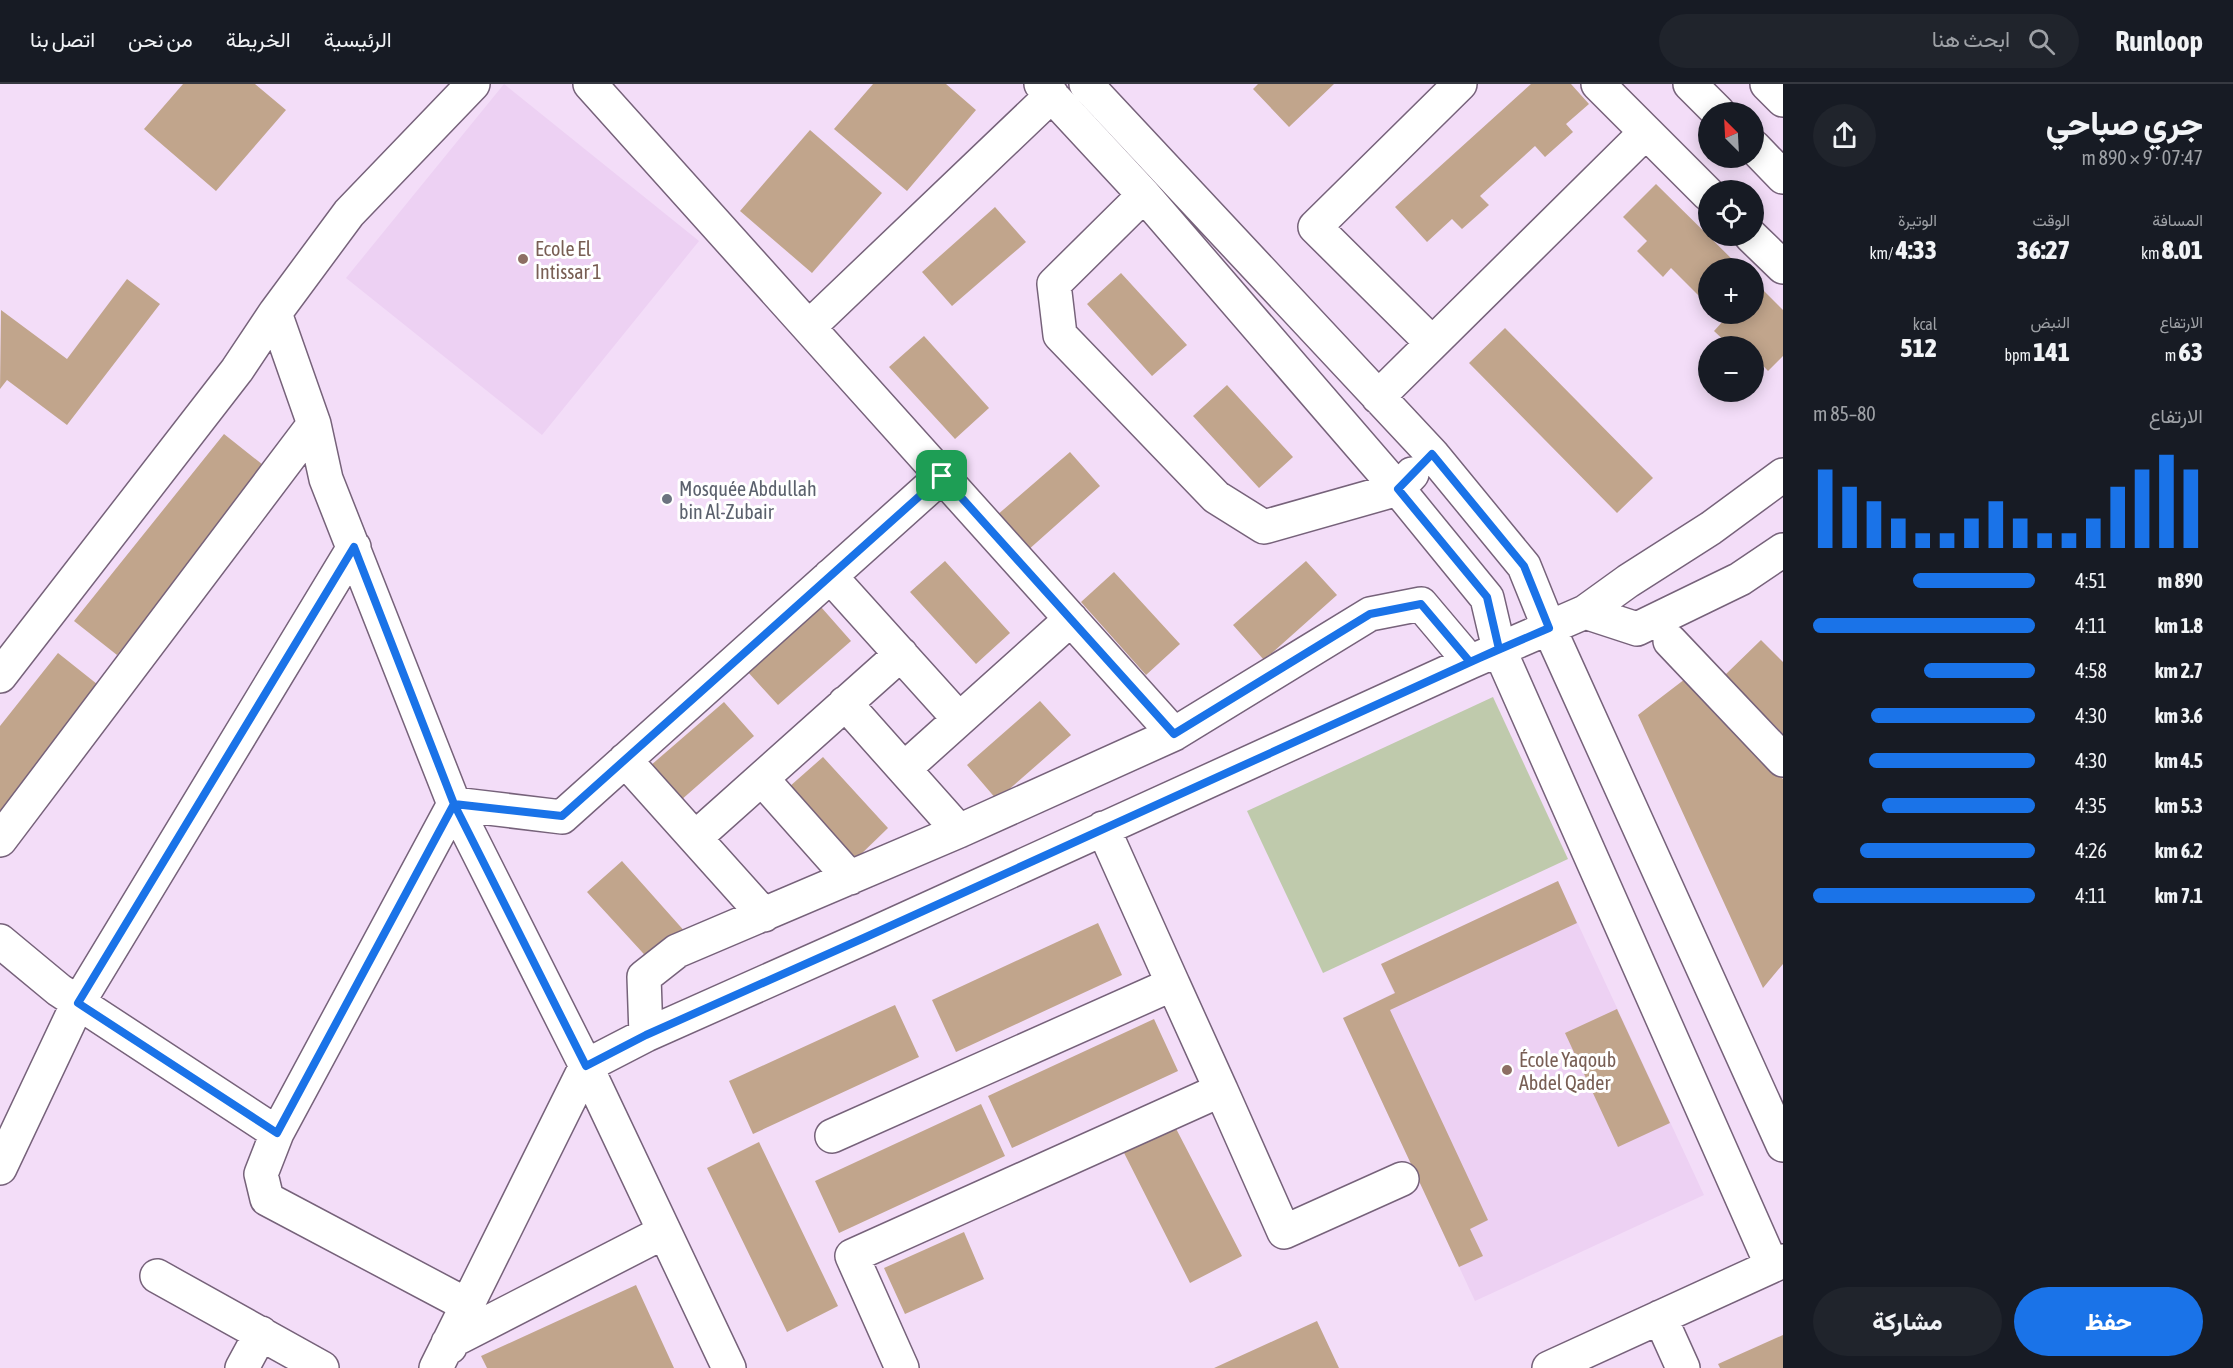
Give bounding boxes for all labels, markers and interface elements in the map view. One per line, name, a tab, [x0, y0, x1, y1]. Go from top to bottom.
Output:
search box	[1659, 14, 2079, 68]
icon: search	[2025, 25, 2058, 58]
text: Runloop	[2115, 25, 2203, 57]
text: ابحث هنا	[1932, 26, 2010, 52]
text: اتصل بنا	[30, 27, 95, 51]
text: من نحن	[128, 27, 193, 51]
text: الخريطة	[226, 27, 291, 51]
text: الرئيسية	[324, 27, 392, 51]
north arrow	[1698, 102, 1764, 168]
map controls	[1698, 102, 1764, 402]
button: share	[1813, 104, 1876, 167]
text: جري صباحي	[2046, 104, 2203, 142]
text: 07:47 · 9 × 890 m	[2081, 146, 2203, 169]
button: locate	[1698, 180, 1764, 246]
text: الوتيرة	[1898, 211, 1937, 229]
text: الوقت	[2032, 211, 2070, 229]
text: المسافة	[2152, 211, 2203, 229]
text: 4:33	[1896, 235, 1937, 265]
text: 36:27	[2016, 235, 2070, 265]
text: 8.01	[2162, 235, 2203, 265]
place label: Ecole El Intissar 1	[535, 237, 602, 283]
text: /km	[1870, 244, 1896, 262]
text: km	[2141, 244, 2162, 262]
marker: Ecole El Intissar 1	[516, 252, 530, 266]
button: +	[1698, 258, 1764, 324]
text: النبض	[2030, 313, 2070, 331]
text: الارتفاع	[2160, 313, 2203, 331]
text: kcal	[1913, 315, 1937, 333]
text: 512	[1900, 333, 1937, 363]
button: −	[1698, 336, 1764, 402]
text: 141	[2033, 337, 2070, 367]
text: 63	[2179, 337, 2203, 367]
text: bpm	[2004, 346, 2033, 364]
text: m	[2165, 346, 2179, 364]
text: 80–85 m	[1813, 402, 1876, 425]
text: الارتفاع	[2149, 404, 2203, 427]
pin	[916, 450, 967, 501]
icon: arrive	[925, 459, 958, 492]
place label: Mosquée Abdullah bin Al-Zubair	[679, 477, 817, 523]
marker: Mosquée Abdullah bin Al-Zubair	[660, 492, 674, 506]
text: 4:51	[2075, 569, 2107, 592]
text: 890 m	[2158, 569, 2203, 592]
text: 4:11	[2075, 614, 2107, 637]
text: 1.8 km	[2155, 614, 2203, 637]
text: 4:58	[2075, 659, 2107, 682]
text: 2.7 km	[2155, 659, 2203, 682]
text: 4:30	[2075, 704, 2107, 727]
text: 3.6 km	[2155, 704, 2203, 727]
text: 4:30	[2075, 749, 2107, 772]
text: 4.5 km	[2155, 749, 2203, 772]
text: 4:35	[2075, 794, 2107, 817]
text: 5.3 km	[2155, 794, 2203, 817]
text: 4:26	[2075, 839, 2107, 862]
text: 6.2 km	[2155, 839, 2203, 862]
text: 4:11	[2075, 884, 2107, 907]
text: 7.1 km	[2155, 884, 2203, 907]
place label: École Yaqoub Abdel Qader	[1519, 1048, 1616, 1094]
marker: École Yaqoub Abdel Qader	[1500, 1063, 1514, 1077]
button: مشاركة	[1813, 1287, 2002, 1356]
button: حفظ	[2014, 1287, 2203, 1356]

